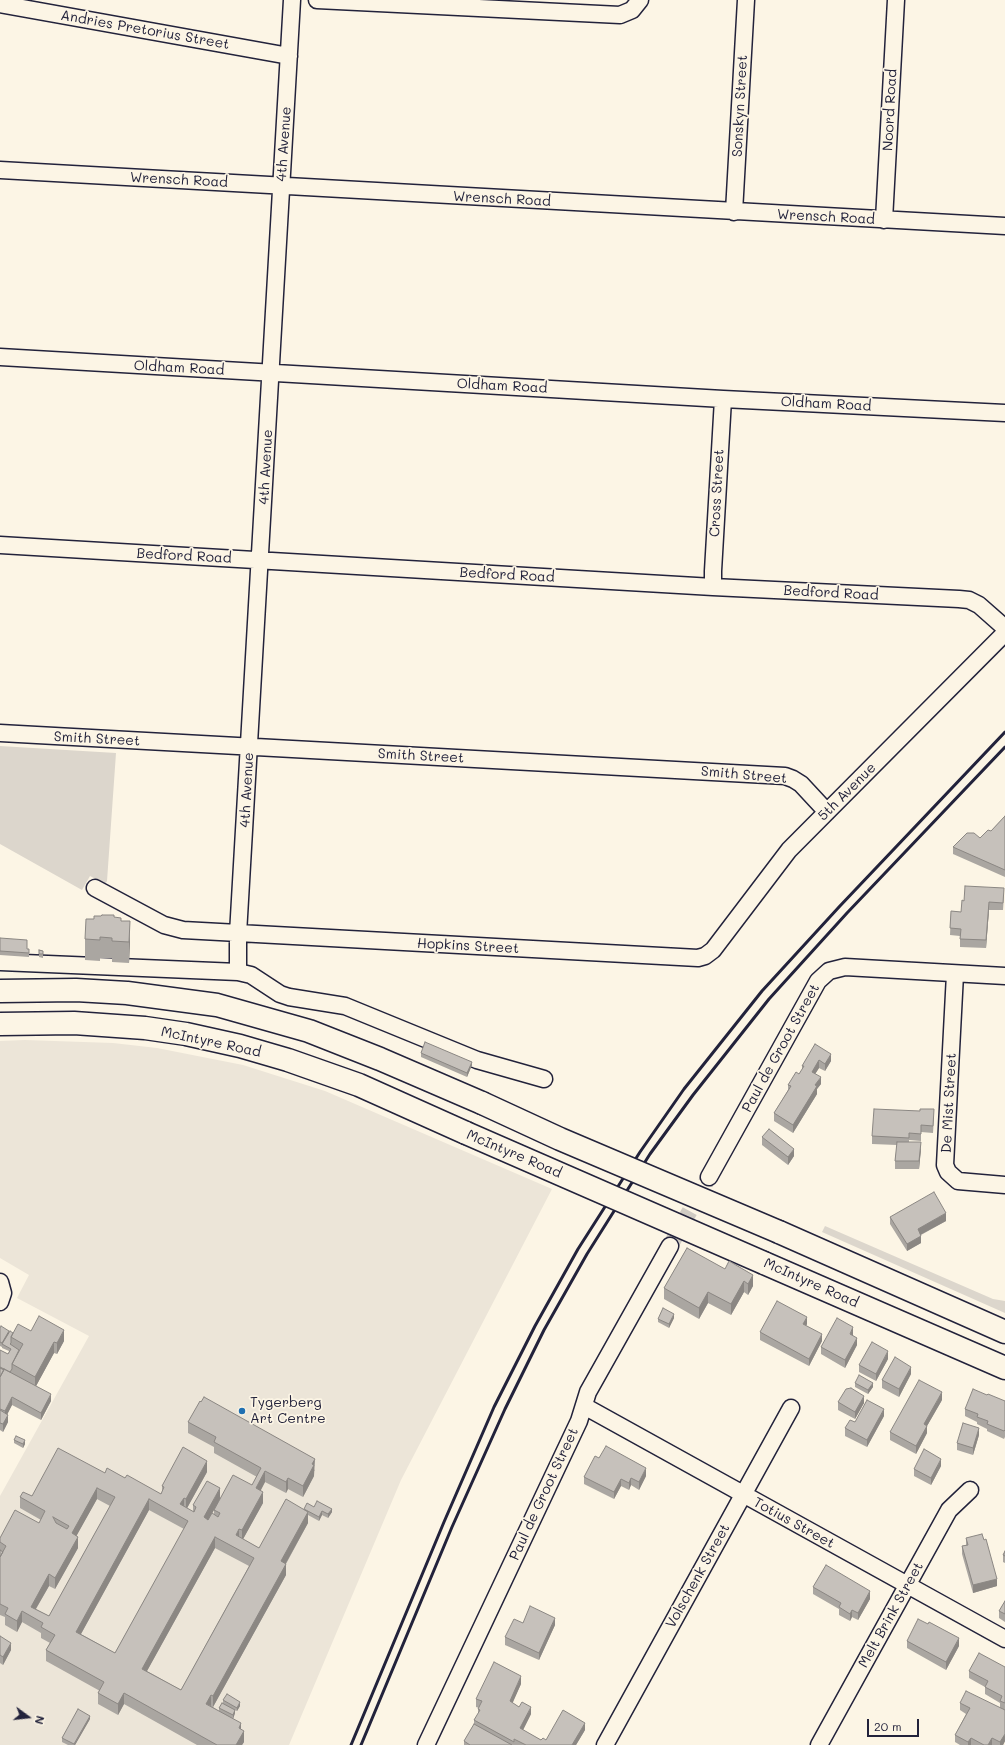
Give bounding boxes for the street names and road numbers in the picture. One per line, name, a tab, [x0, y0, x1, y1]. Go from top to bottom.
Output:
street label: Andries Pretorius Street	[59, 7, 231, 53]
street label: Sonskyn Street	[729, 54, 751, 158]
street label: Noord Road	[879, 69, 901, 151]
street label: 4th Avenue	[273, 106, 295, 182]
street label: Wrensch Road	[130, 169, 228, 191]
street label: Wrensch Road	[453, 188, 551, 210]
street label: Wrensch Road	[777, 206, 875, 228]
street label: Oldham Road	[133, 357, 225, 379]
street label: Oldham Road	[456, 375, 548, 397]
street label: Oldham Road	[780, 393, 872, 415]
street label: 4th Avenue	[256, 429, 276, 505]
street label: Cross Street	[706, 449, 728, 537]
street label: Bedford Road	[136, 545, 232, 567]
street label: Bedford Road	[459, 564, 555, 586]
street label: Bedford Road	[783, 582, 879, 604]
street label: Smith Street	[53, 728, 141, 750]
street label: Smith Street	[377, 745, 465, 767]
street label: 4th Avenue	[237, 752, 257, 828]
street label: 5th Avenue	[814, 759, 880, 825]
street label: Smith Street	[700, 763, 788, 787]
street label: Hopkins Street	[417, 935, 519, 957]
street label: Paul de Groot Street	[739, 981, 823, 1115]
street label: McIntyre Road	[159, 1023, 263, 1061]
street label: De Mist Street	[938, 1053, 960, 1153]
street label: McIntyre Road	[464, 1126, 564, 1182]
street label: McIntyre Road	[761, 1255, 861, 1311]
street label: Paul de Groot Street	[506, 1425, 582, 1563]
street label: Totius Street	[751, 1494, 837, 1552]
street label: Volschenk Street	[662, 1521, 734, 1631]
street label: Melt Brink Street	[855, 1559, 927, 1671]

